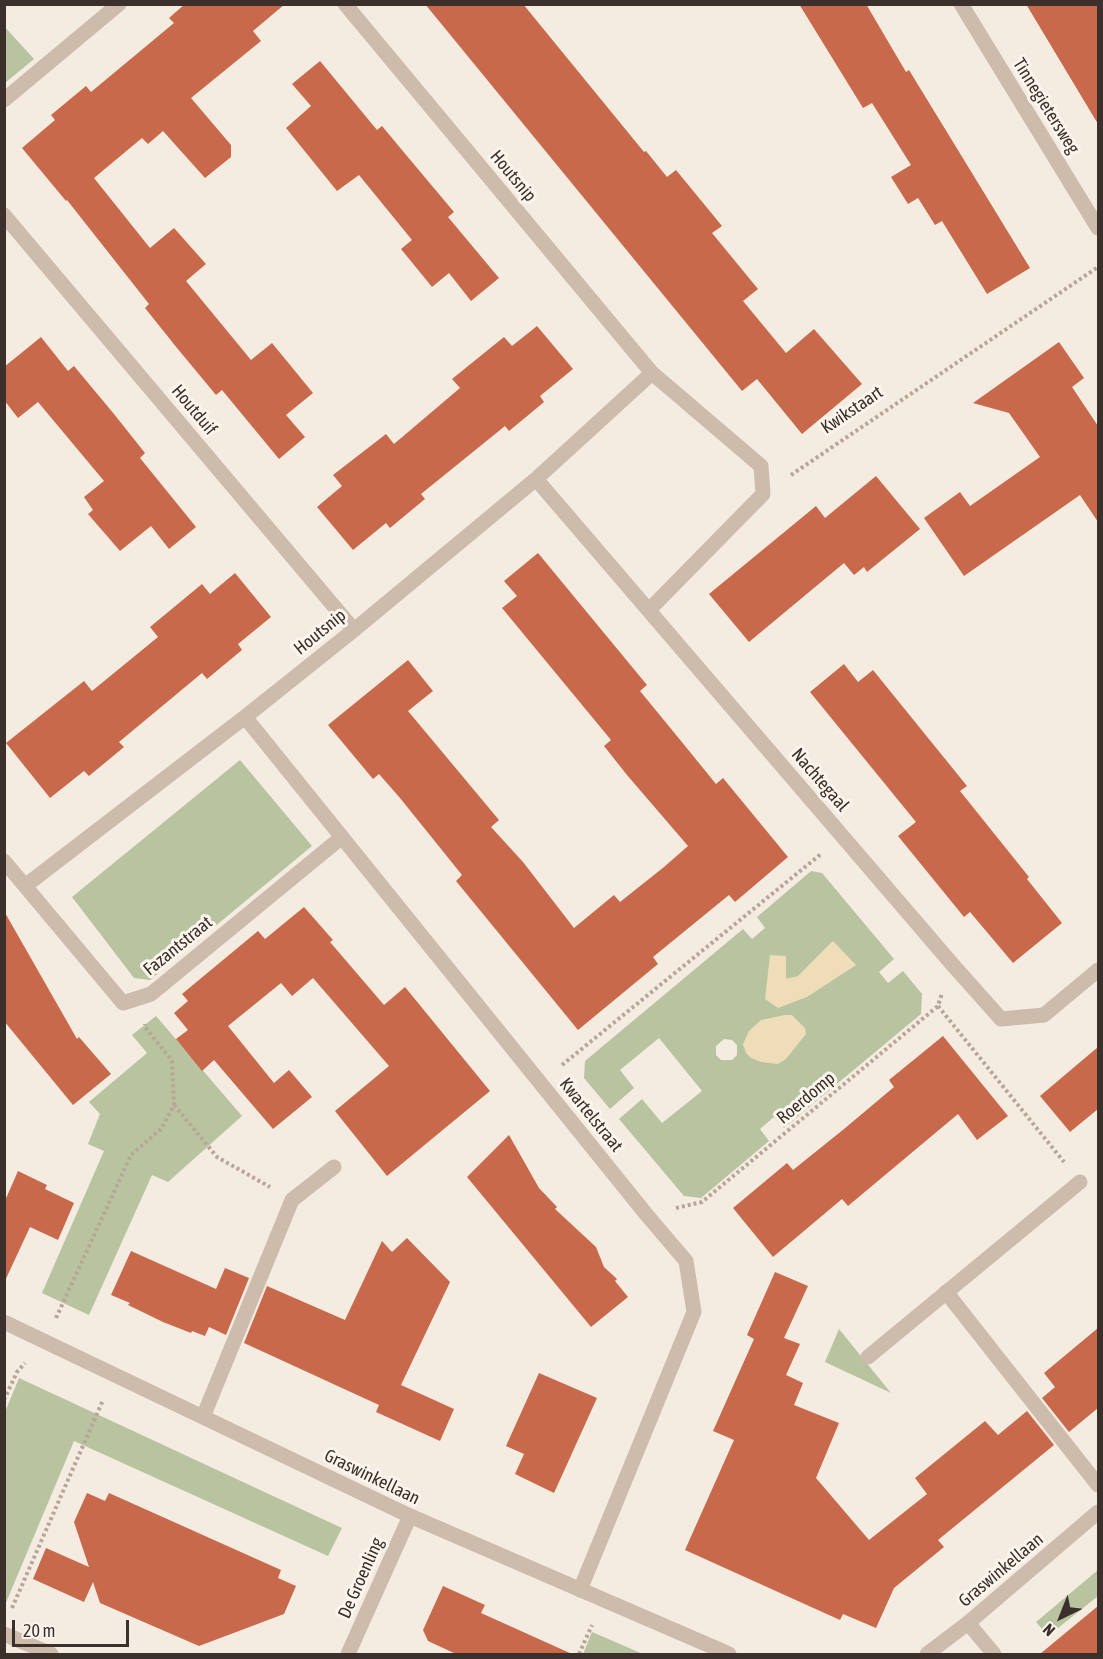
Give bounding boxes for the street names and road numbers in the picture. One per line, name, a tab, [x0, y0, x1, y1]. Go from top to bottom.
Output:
street label: Tinnegietersweg	[1008, 54, 1084, 158]
street label: Houtsnip	[485, 146, 541, 206]
street label: Houtduif	[167, 380, 221, 440]
street label: Kwikstaart	[817, 382, 887, 438]
street label: Houtsnip	[290, 605, 350, 659]
street label: Nachtegaal	[787, 744, 853, 816]
street label: Fazantstraat	[139, 912, 217, 980]
street label: Roerdomp	[772, 1067, 840, 1129]
street label: Kwartelstraat	[555, 1074, 627, 1156]
street label: Graswinkellaan	[321, 1445, 423, 1509]
street label: Graswinkellaan	[954, 1528, 1048, 1612]
street label: De Groenling	[334, 1534, 388, 1622]

